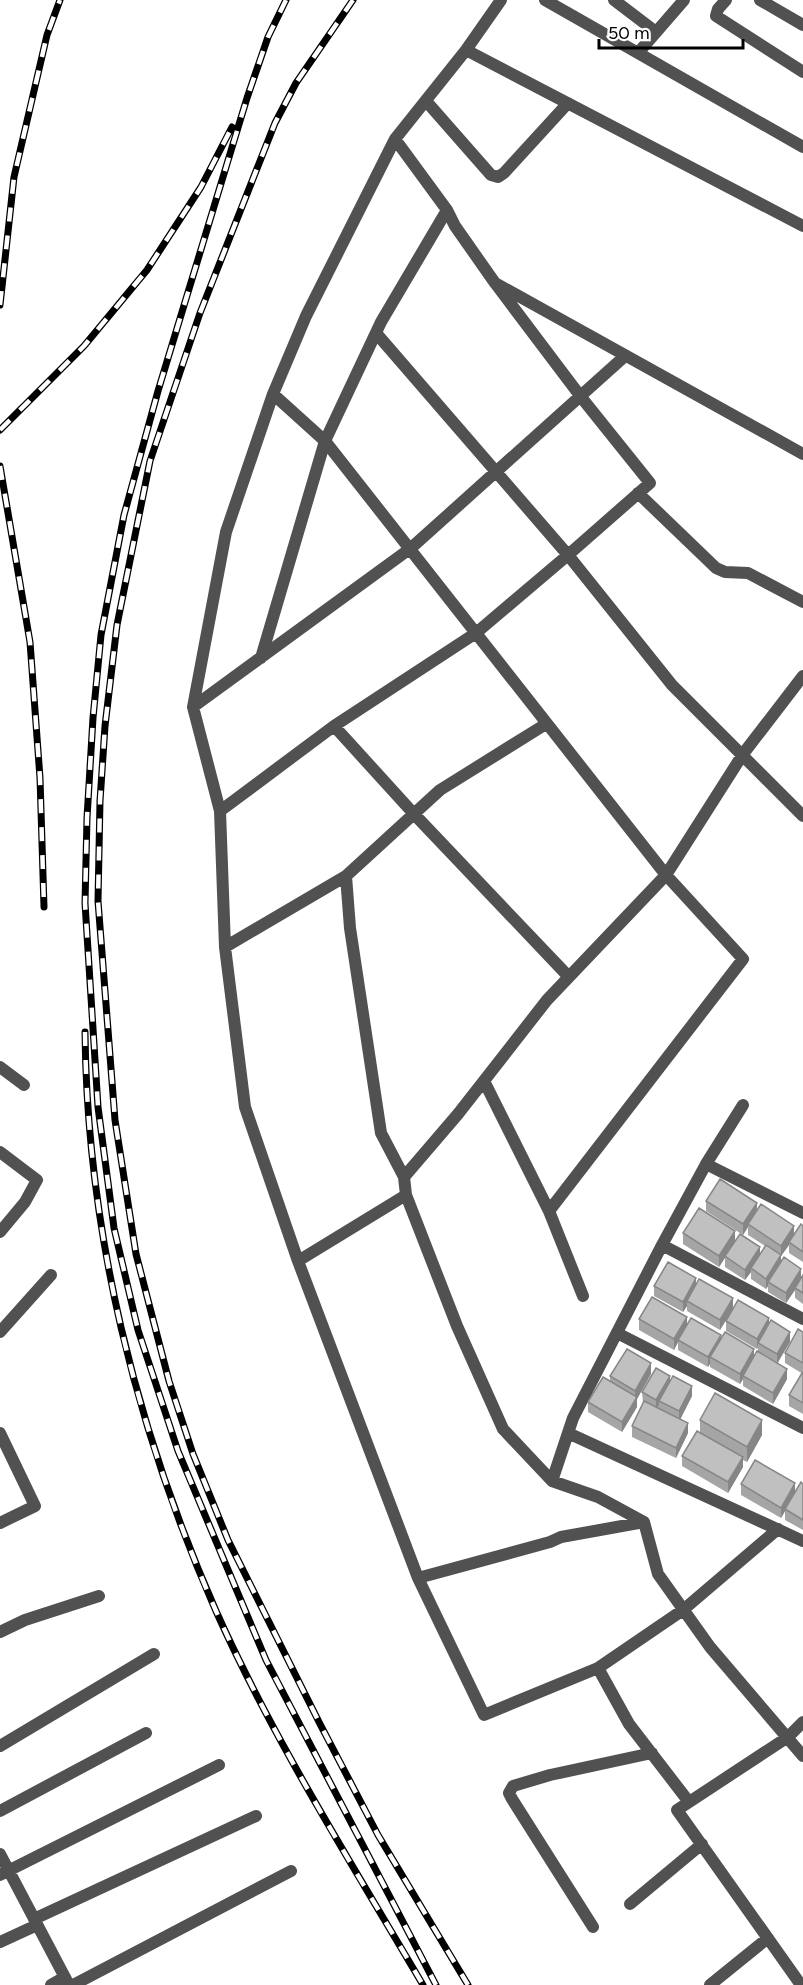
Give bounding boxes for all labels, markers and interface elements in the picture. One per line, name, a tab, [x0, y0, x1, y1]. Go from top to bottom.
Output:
scale bar	[599, 12, 743, 50]
text: 50 m	[608, 22, 650, 44]

